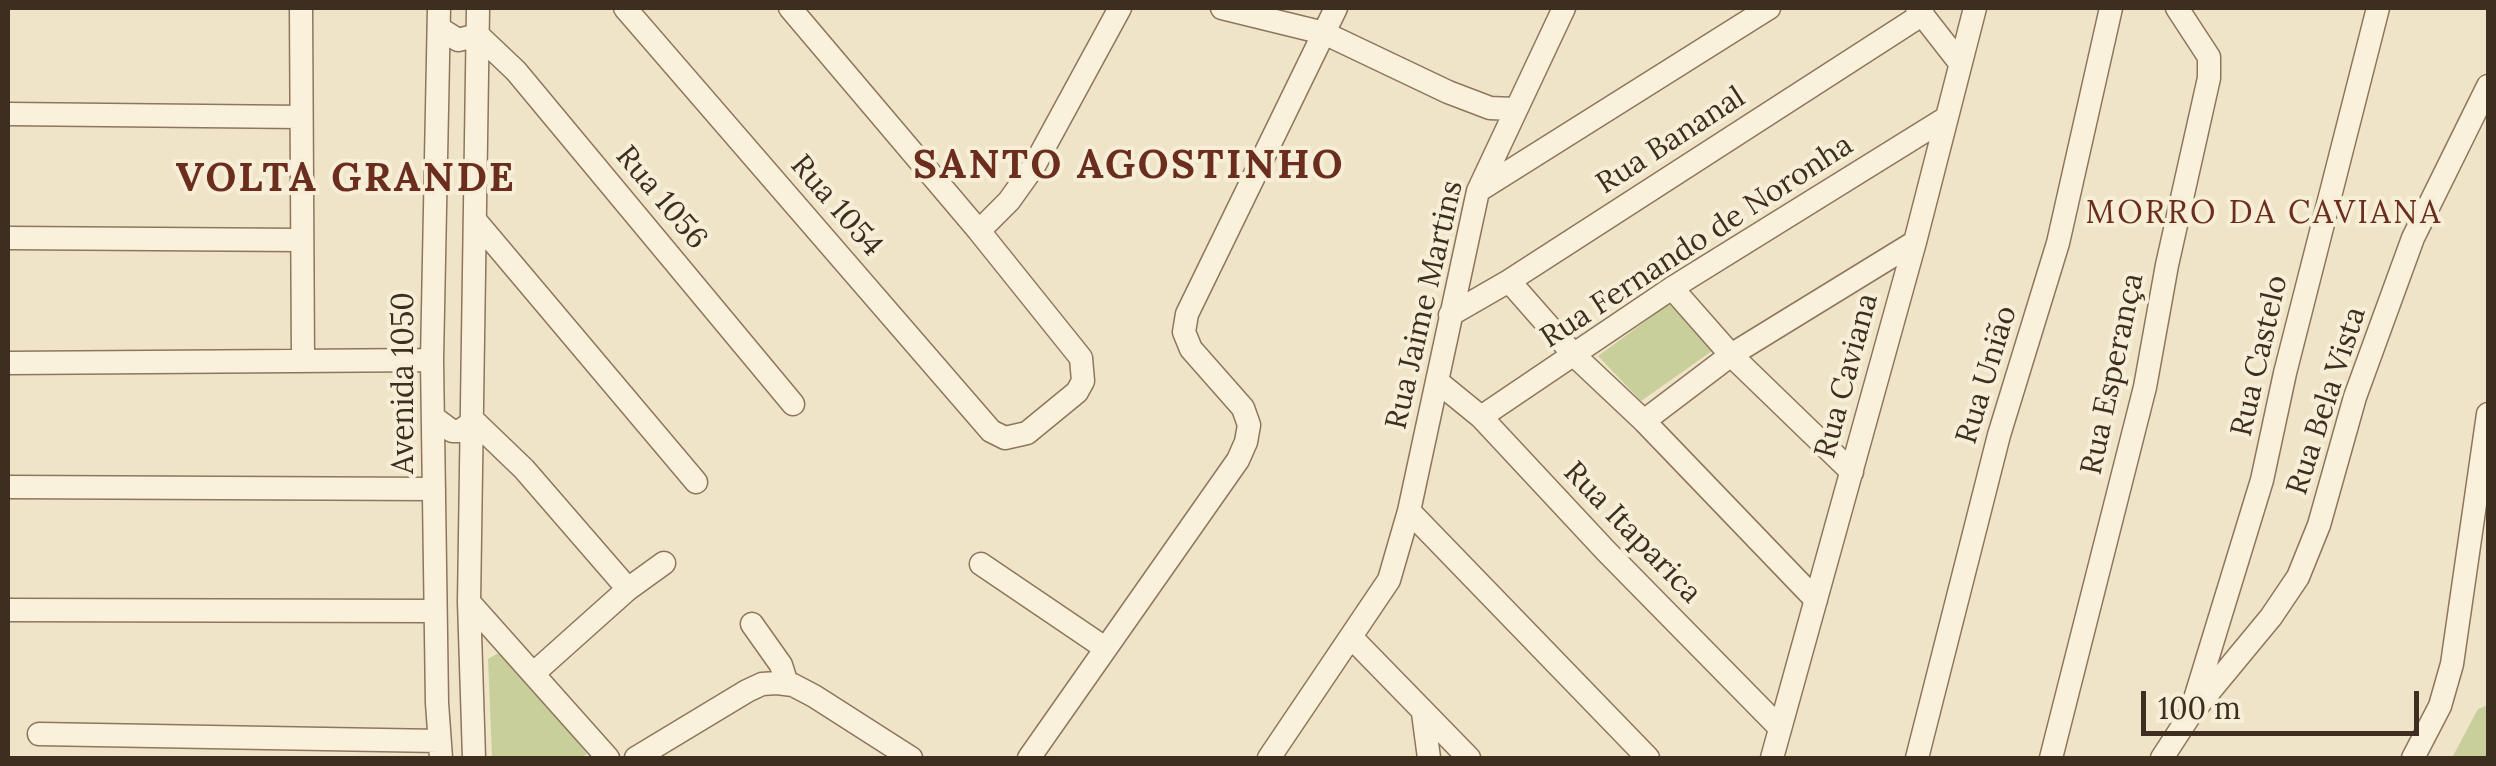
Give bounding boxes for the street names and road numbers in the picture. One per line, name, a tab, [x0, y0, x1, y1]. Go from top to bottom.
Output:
street label: Rua Bananal	[1590, 80, 1752, 202]
street label: Rua Fernando de Noronha	[1534, 128, 1860, 356]
street label: Rua 1056	[608, 139, 714, 257]
street label: Rua 1054	[782, 148, 890, 264]
street label: Rua Jaime Martins	[1379, 177, 1471, 433]
street label: Rua Esperança	[2074, 270, 2152, 478]
street label: Rua Castelo	[2224, 272, 2296, 440]
street label: Rua Caviana	[1808, 290, 1886, 462]
street label: Avenida 1050	[386, 292, 422, 474]
street label: Rua União	[1949, 302, 2025, 448]
street label: Rua Bela Vista	[2280, 303, 2374, 499]
street label: Rua Itaparica	[1556, 455, 1708, 611]

